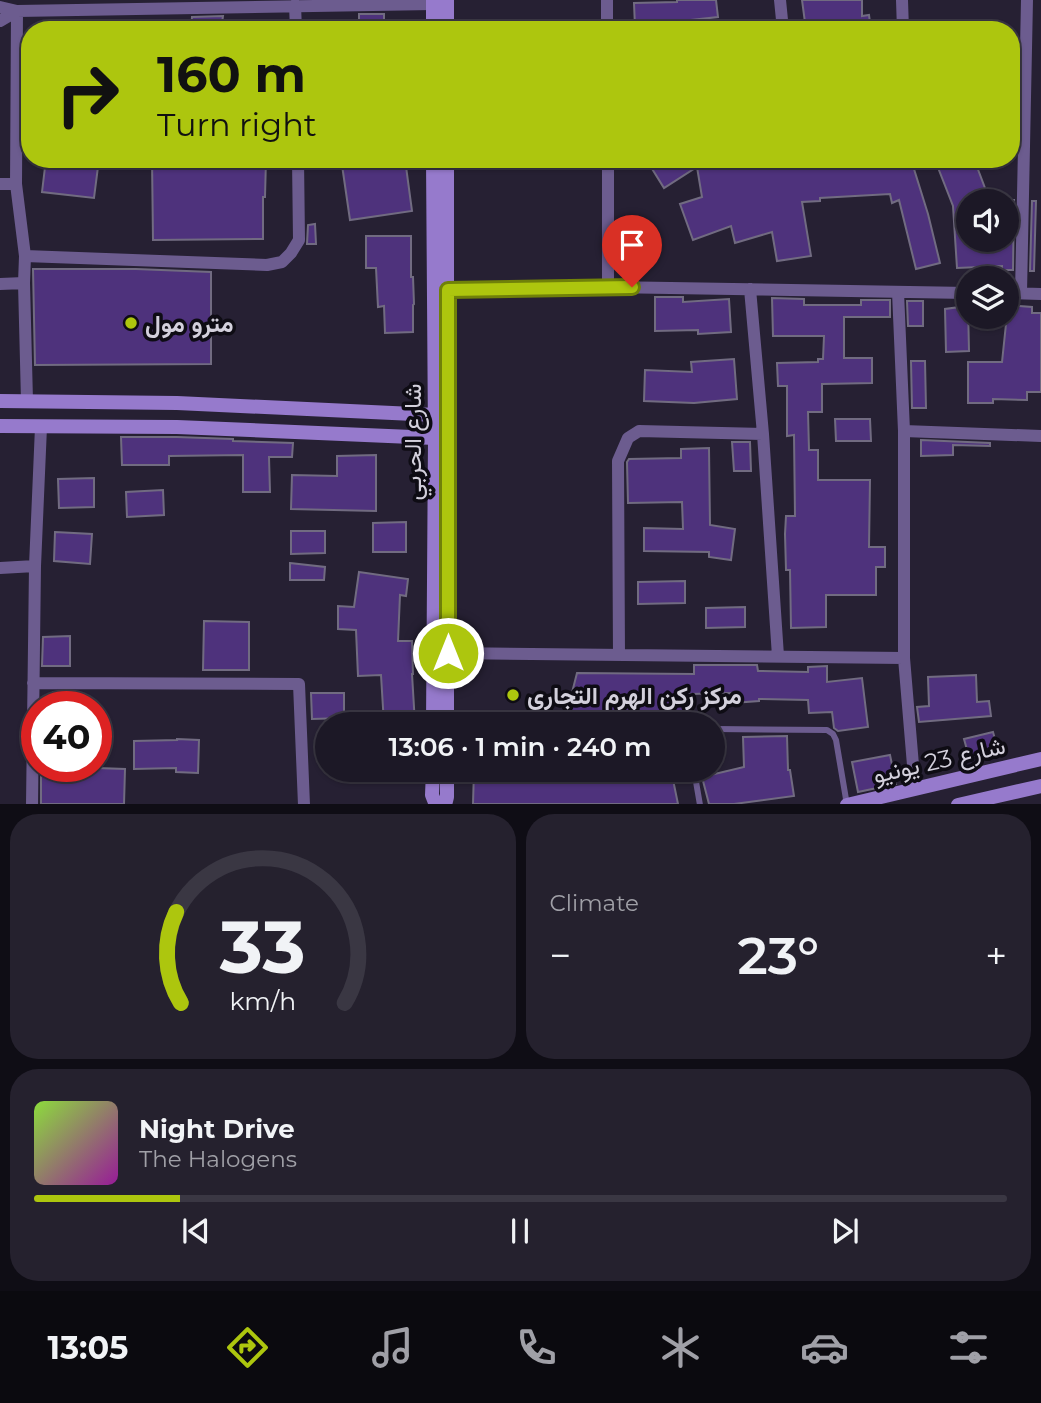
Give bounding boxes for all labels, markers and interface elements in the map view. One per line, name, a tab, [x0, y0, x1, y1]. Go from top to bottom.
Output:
text: 160 m	[157, 45, 306, 104]
icon: right	[42, 49, 133, 140]
text: Turn right	[157, 105, 317, 144]
map controls	[956, 189, 1019, 329]
button: sound	[956, 189, 1019, 252]
pin	[602, 215, 662, 287]
icon: arrive	[613, 226, 651, 264]
button: layers	[956, 266, 1019, 329]
place label: مترو مول	[145, 309, 234, 339]
marker: مترو مول	[123, 315, 139, 331]
street label: شارع الحربي	[398, 384, 432, 500]
position arrow	[411, 616, 485, 690]
place label: مركز ركن الهرم التجاري	[527, 681, 742, 716]
marker: مركز ركن الهرم التجاري	[505, 687, 521, 703]
speed limit sign: 40	[21, 691, 112, 782]
text: 13:06 · 1 min · 240 m	[389, 731, 651, 763]
street label: شارع 23 يونيو	[870, 731, 1008, 791]
text: Climate	[550, 889, 639, 917]
text: 33	[219, 903, 306, 991]
text: 23°	[737, 924, 819, 987]
text: −	[550, 932, 571, 979]
text: +	[985, 932, 1007, 979]
text: km/h	[229, 985, 296, 1015]
text: Night Drive	[139, 1113, 295, 1145]
text: The Halogens	[139, 1145, 297, 1173]
icon: previous	[177, 1212, 215, 1250]
icon: pause	[501, 1212, 539, 1250]
icon: next	[826, 1212, 864, 1250]
icon: directions	[223, 1323, 272, 1372]
icon: music	[368, 1323, 417, 1372]
icon: phone	[512, 1323, 561, 1372]
icon: climate	[656, 1323, 705, 1372]
icon: car	[800, 1323, 849, 1372]
icon: filters	[944, 1323, 993, 1372]
text: 13:05	[48, 1328, 128, 1367]

